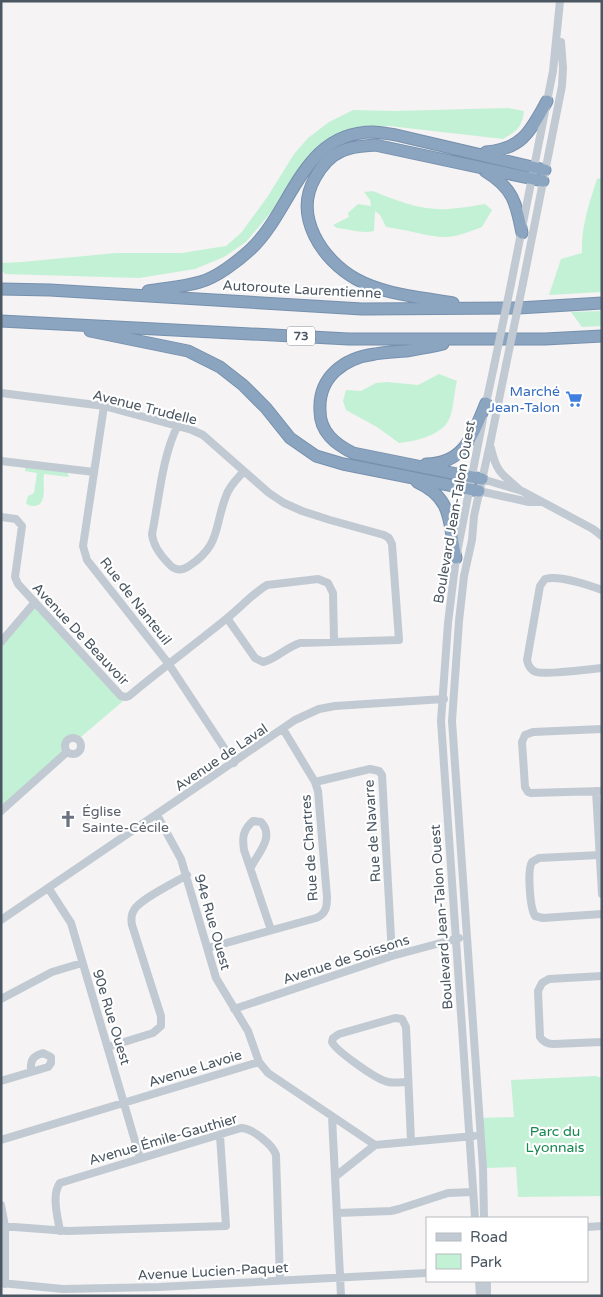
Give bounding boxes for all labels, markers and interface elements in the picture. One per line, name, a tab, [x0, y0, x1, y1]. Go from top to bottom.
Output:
street label: Autoroute Laurentienne	[222, 277, 382, 302]
road number: 73	[287, 326, 315, 346]
place label: Marché Jean-Talon	[489, 383, 560, 416]
street label: Avenue Trudelle	[91, 386, 199, 429]
supermarket icon: Marché Jean-Talon	[564, 389, 584, 409]
street label: Boulevard Jean-Talon Ouest	[430, 419, 479, 605]
street label: Rue de Nanteuil	[96, 554, 175, 649]
street label: Avenue De Beauvoir	[29, 579, 133, 690]
street label: Avenue de Laval	[171, 720, 271, 795]
street label: Rue de Navarre	[360, 779, 385, 883]
street label: Rue de Chartres	[297, 794, 322, 902]
place label: Église Sainte-Cécile	[82, 803, 169, 836]
church icon: Église Sainte-Cécile	[58, 809, 78, 829]
street label: Boulevard Jean-Talon Ouest	[426, 823, 456, 1010]
street label: 94e Rue Ouest	[191, 872, 235, 973]
street label: Avenue de Soissons	[281, 931, 412, 988]
street label: 90e Rue Ouest	[89, 967, 134, 1068]
street label: Avenue Lavoie	[146, 1046, 244, 1091]
street label: Avenue Émile-Gauthier	[87, 1110, 240, 1169]
park label: Parc du Lyonnais	[525, 1123, 585, 1156]
legend	[426, 1217, 588, 1282]
text: Road	[470, 1228, 508, 1246]
text: Park	[470, 1253, 502, 1271]
street label: Avenue Lucien-Paquet	[137, 1259, 290, 1284]

